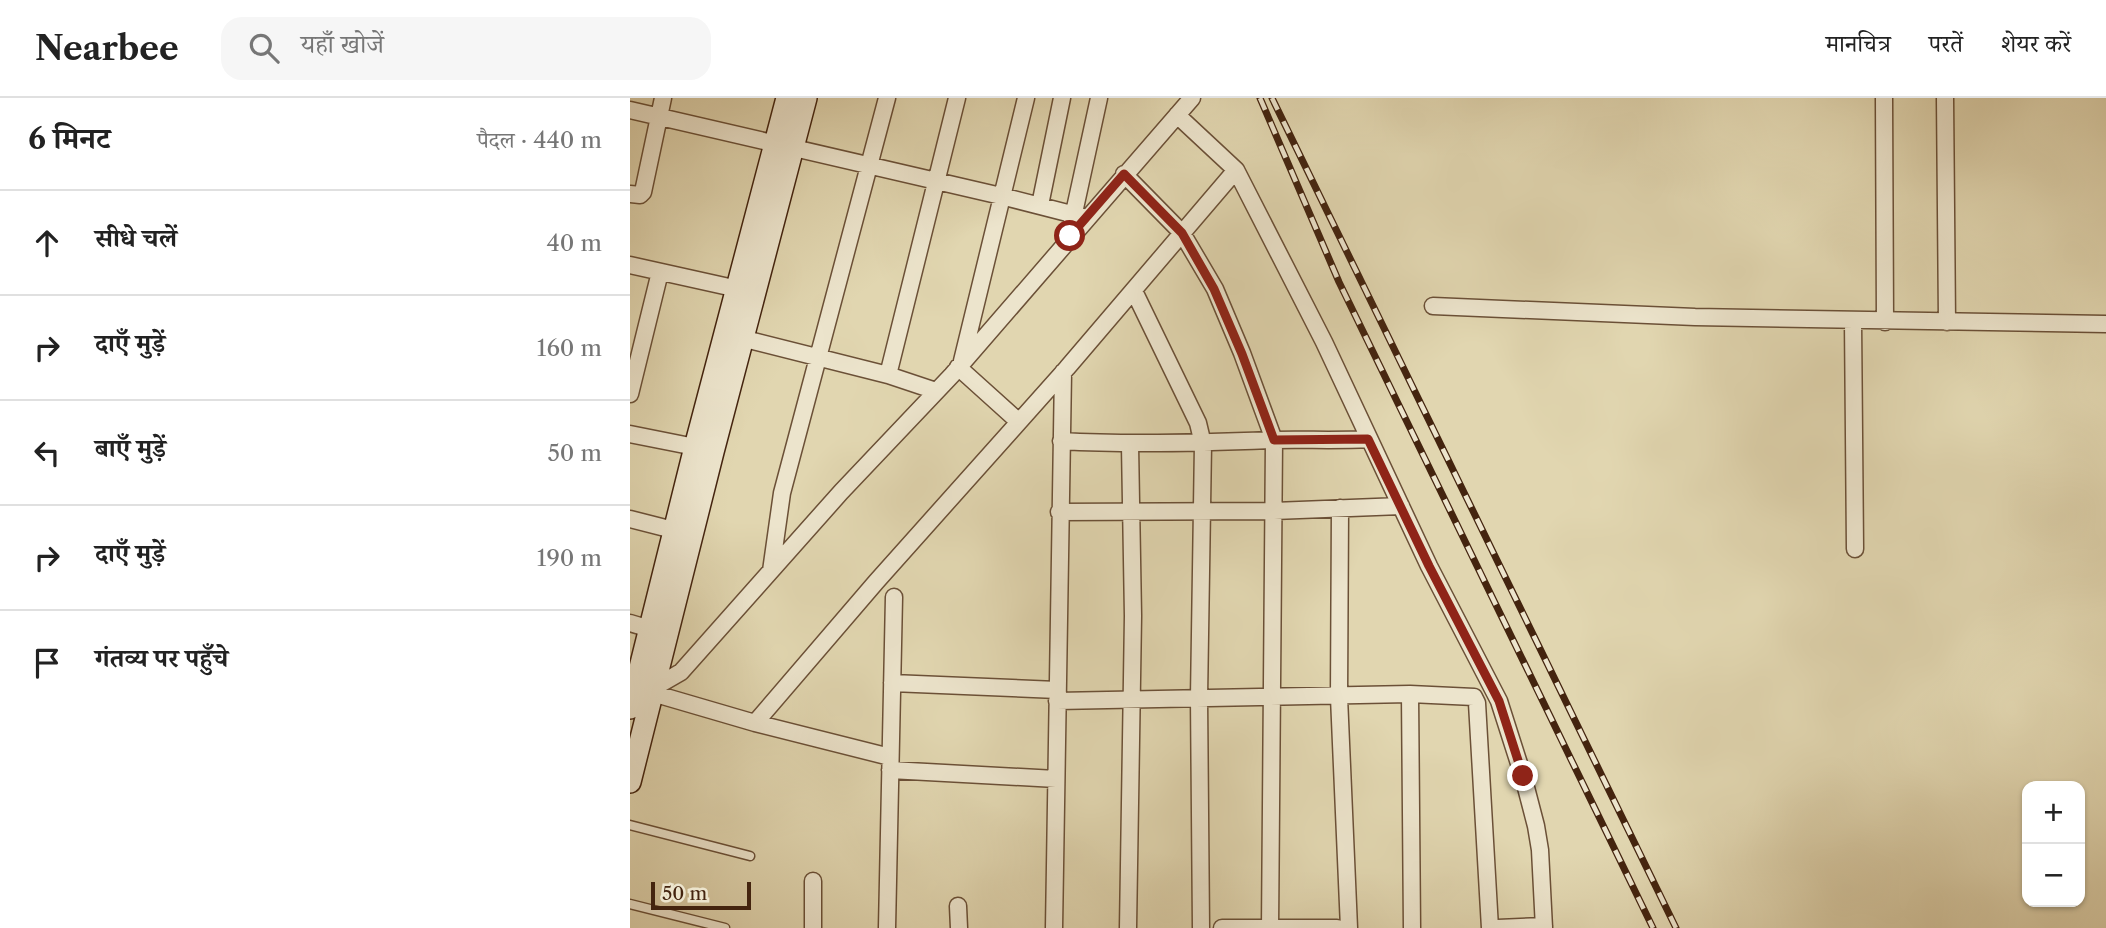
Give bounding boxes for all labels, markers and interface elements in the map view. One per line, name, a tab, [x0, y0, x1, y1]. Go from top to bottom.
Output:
search box	[221, 17, 711, 80]
text: Nearbee	[35, 28, 179, 69]
text: यहाँ खोजें	[301, 28, 384, 60]
icon: search	[245, 29, 283, 67]
text: मानचित्र	[1826, 29, 1891, 58]
text: परतें	[1929, 29, 1963, 58]
text: शेयर करें	[2001, 29, 2071, 58]
text: 6 मिनट	[28, 120, 110, 157]
text: पैदल · 440 m	[477, 126, 602, 154]
route start	[1054, 220, 1085, 251]
text: सीधे चलें	[95, 222, 177, 254]
icon: ahead	[28, 224, 66, 262]
text: 40 m	[547, 229, 602, 257]
text: दाएँ मुड़ें	[95, 327, 165, 359]
icon: right	[28, 329, 66, 367]
text: 160 m	[537, 334, 602, 362]
text: बाएँ मुड़ें	[95, 432, 166, 464]
icon: left	[28, 434, 66, 472]
text: 50 m	[547, 439, 602, 467]
text: दाएँ मुड़ें	[95, 537, 165, 569]
icon: right	[28, 539, 66, 577]
text: 190 m	[537, 544, 602, 572]
text: गंतव्य पर पहुँचे	[95, 642, 228, 674]
icon: arrive	[28, 644, 66, 682]
route end	[1507, 760, 1538, 791]
map controls	[2022, 781, 2085, 907]
button: +	[2022, 781, 2085, 844]
button: −	[2022, 844, 2085, 907]
scale bar	[651, 879, 751, 911]
text: 50 m	[662, 882, 707, 905]

